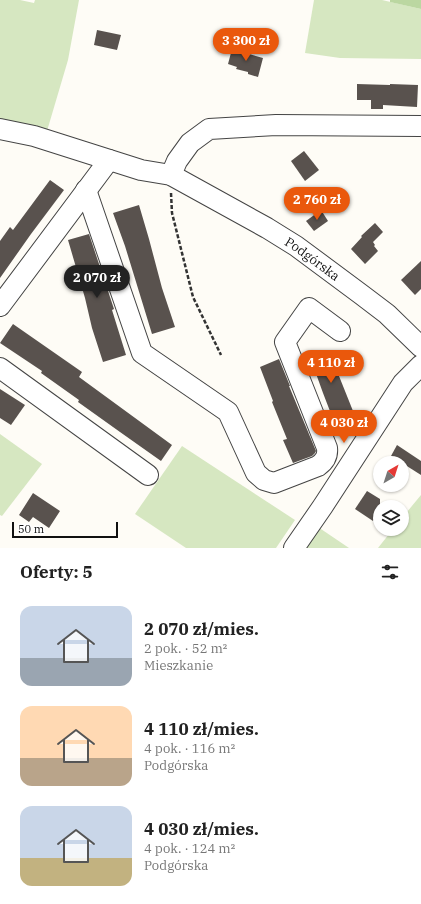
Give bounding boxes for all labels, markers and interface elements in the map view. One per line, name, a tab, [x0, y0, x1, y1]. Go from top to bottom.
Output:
pin: 3 300 zł	[205, 28, 287, 62]
text: 3 300 zł	[222, 32, 270, 49]
pin: 2 760 zł	[276, 187, 358, 221]
text: 2 760 zł	[293, 191, 341, 208]
street label: Podgórska	[282, 233, 344, 284]
pin: 2 070 zł	[56, 265, 138, 299]
text: 2 070 zł	[73, 269, 121, 286]
pin: 4 110 zł	[290, 350, 372, 384]
text: 4 110 zł	[307, 354, 355, 371]
pin: 4 030 zł	[303, 410, 385, 444]
text: 4 030 zł	[320, 414, 368, 431]
north arrow	[373, 456, 409, 492]
map controls	[373, 456, 409, 536]
button: layers	[373, 500, 409, 536]
scale bar	[12, 520, 118, 539]
text: 50 m	[18, 522, 44, 536]
text: Oferty: 5	[20, 561, 93, 583]
icon: filters	[379, 561, 401, 583]
text: 2 070 zł/mies.	[144, 618, 259, 640]
icon: home	[52, 622, 100, 670]
text: 2 pok. · 52 m²	[144, 640, 227, 657]
text: Mieszkanie	[144, 657, 213, 674]
text: 4 110 zł/mies.	[144, 718, 259, 740]
icon: home	[52, 722, 100, 770]
text: 4 pok. · 116 m²	[144, 740, 235, 757]
text: Podgórska	[144, 757, 208, 774]
text: 4 030 zł/mies.	[144, 818, 259, 840]
icon: home	[52, 822, 100, 870]
text: 4 pok. · 124 m²	[144, 840, 235, 857]
text: Podgórska	[144, 857, 208, 874]

